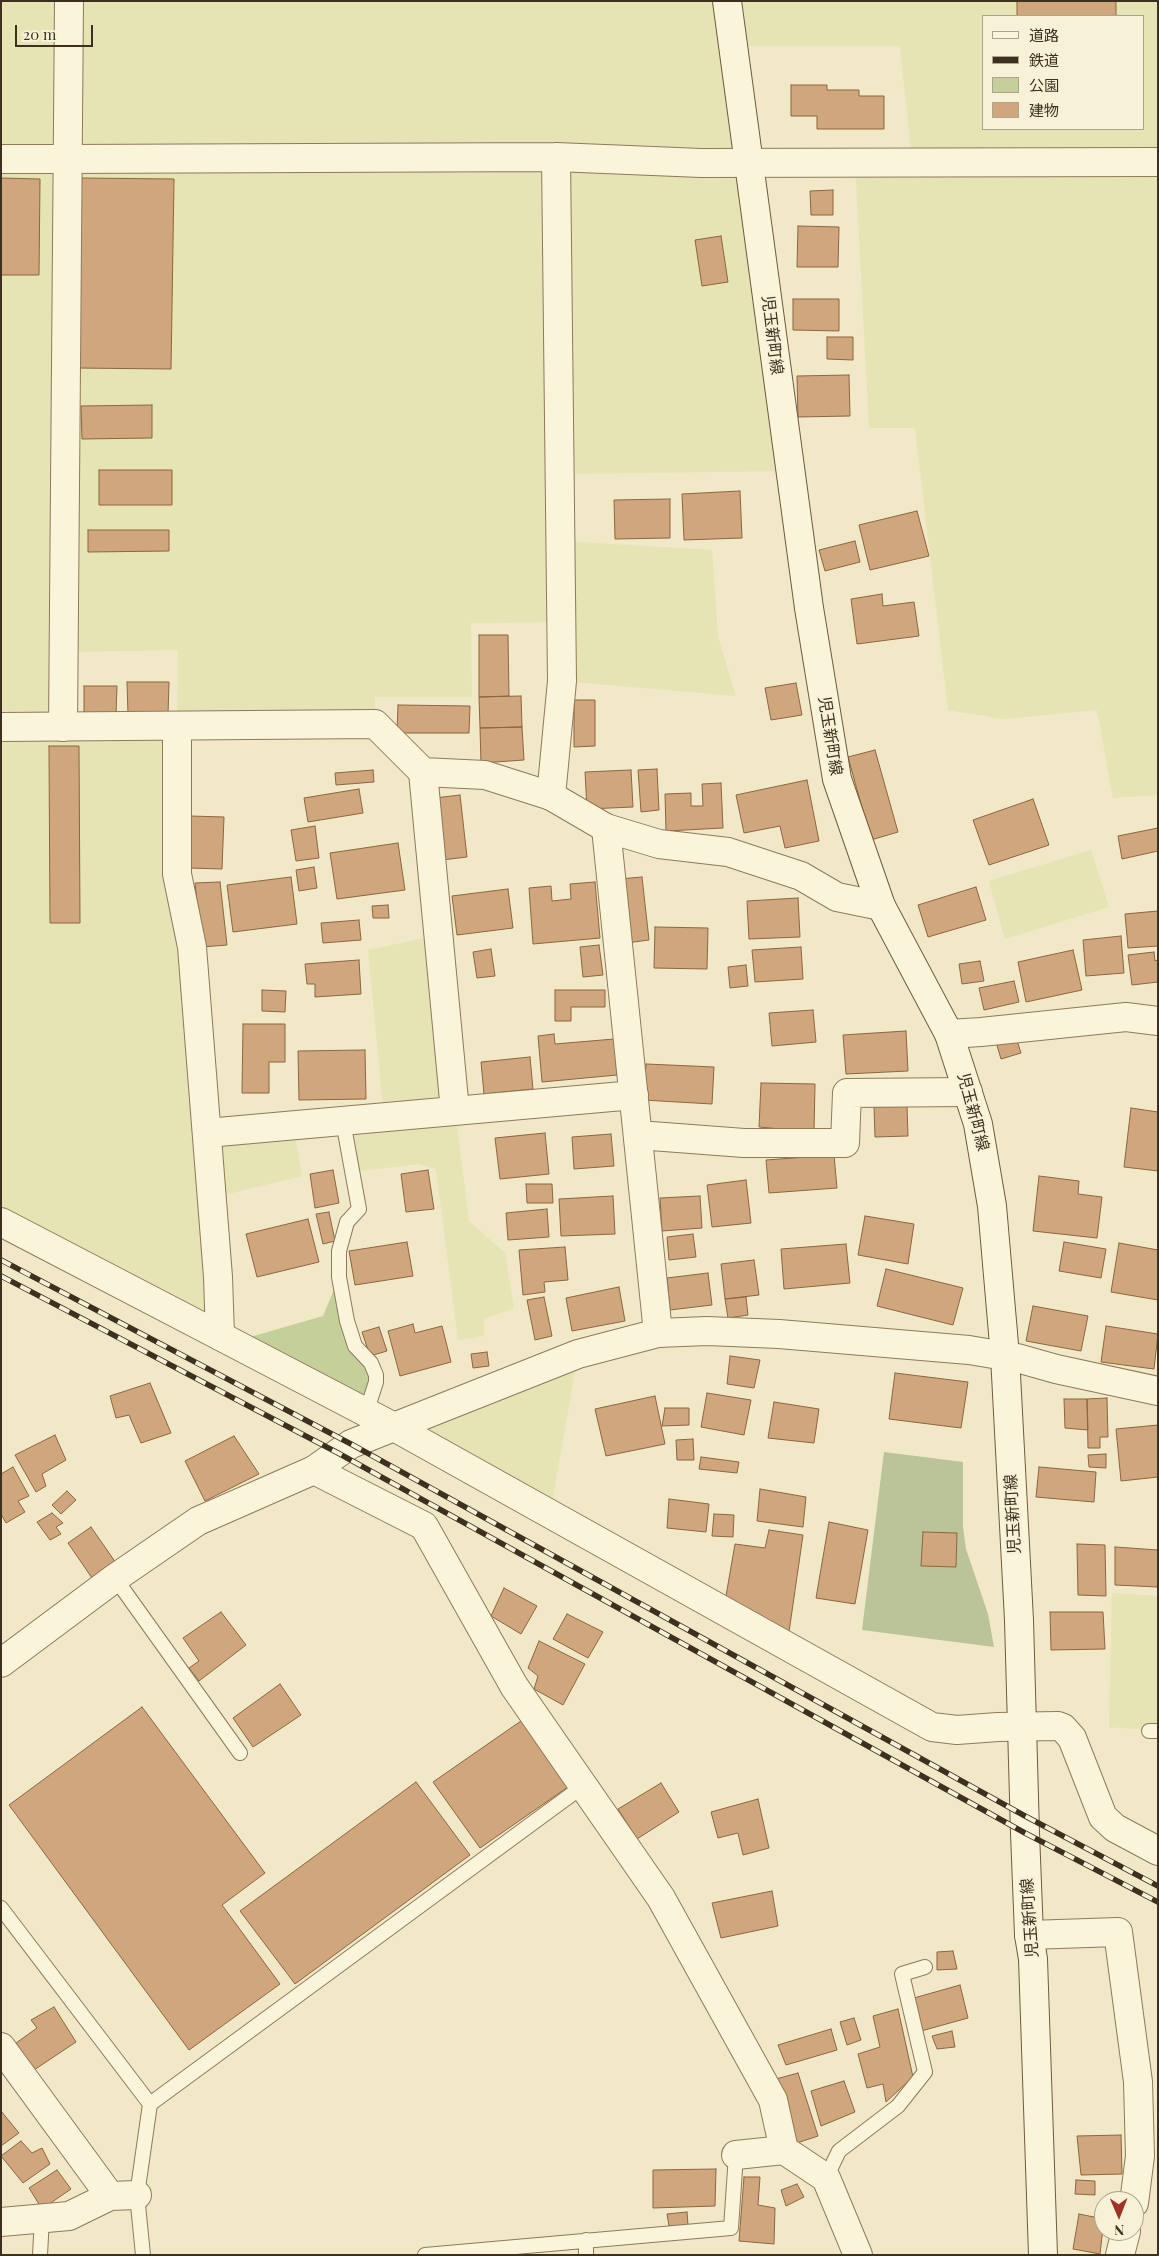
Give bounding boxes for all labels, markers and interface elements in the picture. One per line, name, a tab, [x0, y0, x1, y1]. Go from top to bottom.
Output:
scale bar	[18, 15, 95, 47]
legend	[982, 15, 1144, 130]
text: 20 m	[23, 24, 56, 44]
text: 道路	[1029, 25, 1059, 45]
text: 鉄道	[1029, 50, 1059, 70]
text: 公園	[1029, 75, 1059, 95]
text: 建物	[1029, 100, 1059, 120]
street label: 児玉新町線	[758, 294, 786, 376]
street label: 児玉新町線	[814, 695, 846, 777]
street label: 児玉新町線	[953, 1071, 993, 1153]
street label: 児玉新町線	[1001, 1474, 1025, 1554]
street label: 児玉新町線	[1018, 1877, 1042, 1959]
north arrow	[1094, 2191, 1144, 2241]
text: N	[1114, 2221, 1124, 2240]

